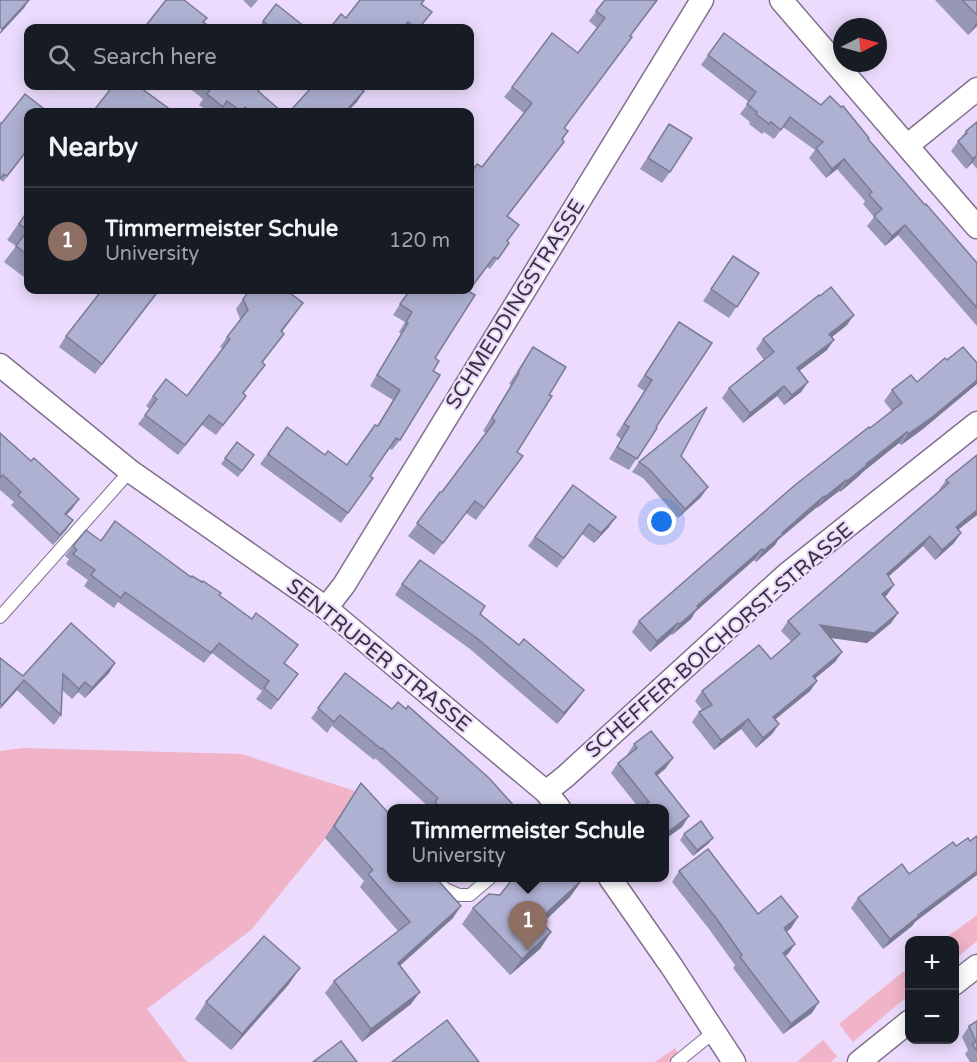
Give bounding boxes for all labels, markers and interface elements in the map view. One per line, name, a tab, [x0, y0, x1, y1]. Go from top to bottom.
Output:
north arrow	[833, 18, 887, 72]
search box	[24, 24, 474, 90]
icon: search	[45, 41, 78, 74]
text: Search here	[93, 44, 217, 70]
text: Nearby	[48, 132, 138, 163]
street label: SCHMEDDINGSTRASSE	[441, 195, 590, 414]
text: Timmermeister Schule	[105, 216, 338, 242]
text: 1	[61, 229, 74, 253]
text: 120 m	[389, 229, 450, 253]
text: University	[105, 242, 199, 266]
your location	[647, 507, 676, 536]
street label: SCHEFFER-BOICHORST-STRASSE	[581, 517, 858, 763]
street label: SENTRUPER STRASSE	[282, 573, 476, 737]
popup	[387, 804, 669, 882]
text: Timmermeister Schule	[411, 818, 645, 844]
text: University	[411, 844, 506, 868]
pin: 1	[508, 902, 548, 951]
map controls	[905, 936, 959, 1044]
button: +	[905, 936, 959, 990]
button: −	[905, 990, 959, 1044]

